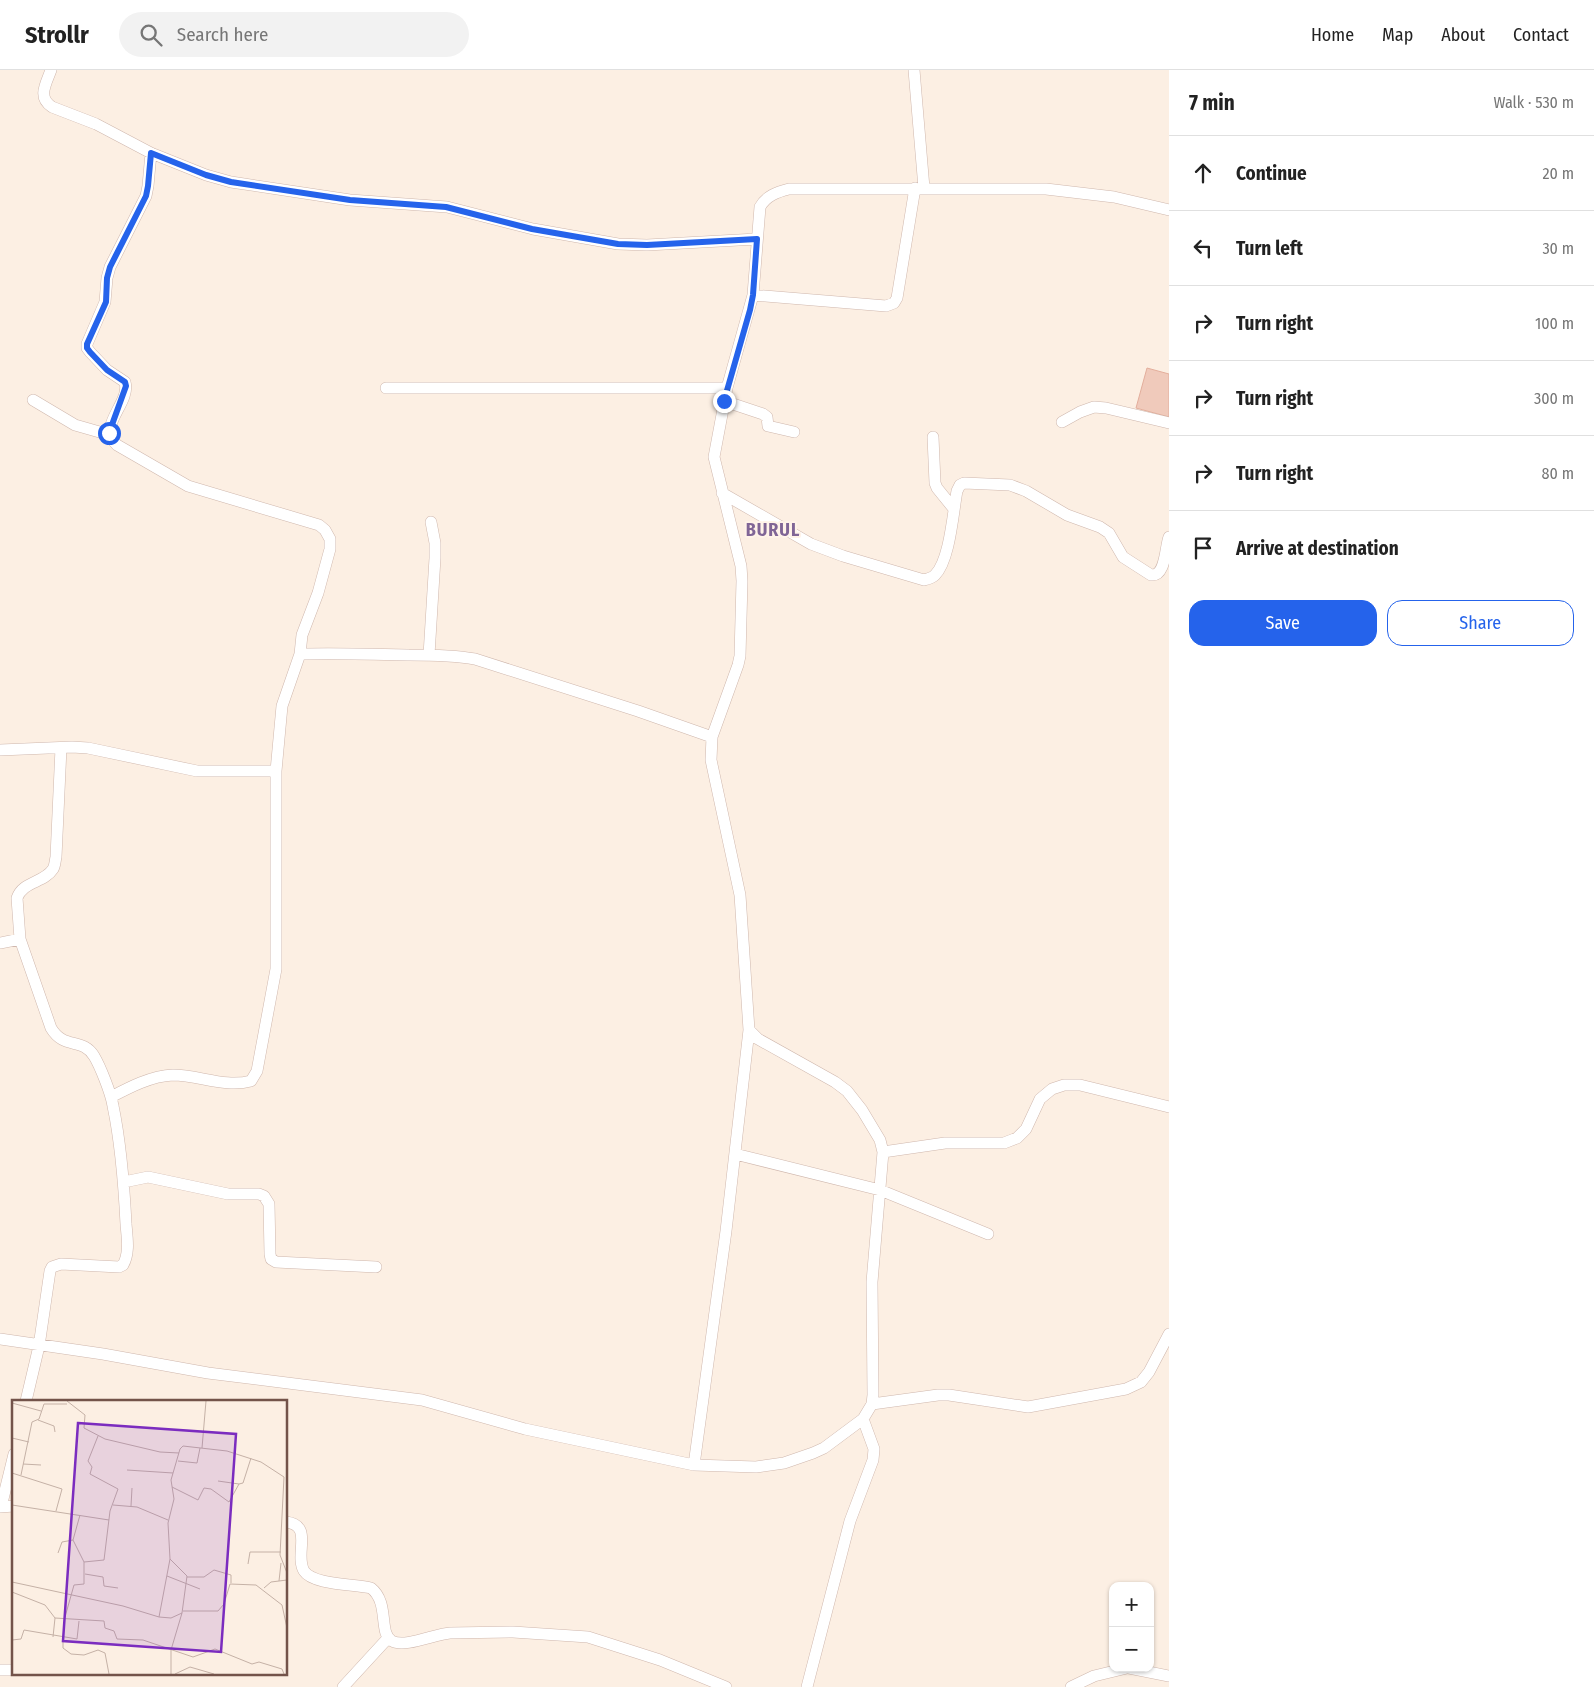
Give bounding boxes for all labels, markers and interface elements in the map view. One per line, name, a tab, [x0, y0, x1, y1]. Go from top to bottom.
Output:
search box	[119, 12, 469, 57]
text: Strollr	[25, 21, 89, 49]
icon: search	[137, 21, 165, 49]
text: Search here	[177, 23, 268, 46]
text: Home	[1311, 24, 1354, 46]
text: Map	[1382, 24, 1413, 46]
text: About	[1441, 24, 1485, 46]
text: Contact	[1513, 24, 1569, 46]
text: 7 min	[1189, 90, 1235, 116]
text: Walk · 530 m	[1493, 93, 1574, 112]
icon: ahead	[1189, 159, 1217, 187]
text: Continue	[1236, 162, 1307, 185]
text: 20 m	[1543, 164, 1574, 183]
icon: left	[1189, 234, 1217, 262]
text: Turn left	[1236, 237, 1303, 260]
text: 30 m	[1542, 239, 1574, 258]
icon: right	[1189, 309, 1217, 337]
text: Turn right	[1236, 312, 1313, 335]
text: 100 m	[1535, 314, 1574, 333]
icon: right	[1189, 384, 1217, 412]
text: Turn right	[1236, 387, 1313, 410]
text: 300 m	[1534, 389, 1574, 408]
route end	[713, 390, 736, 413]
route start	[98, 422, 121, 445]
icon: right	[1189, 459, 1217, 487]
text: Turn right	[1236, 462, 1313, 485]
text: 80 m	[1542, 464, 1574, 483]
district label: BURUL	[746, 519, 800, 541]
icon: arrive	[1189, 534, 1217, 562]
text: Arrive at destination	[1236, 537, 1399, 560]
button: Save	[1189, 600, 1377, 646]
button: Share	[1387, 600, 1574, 646]
inset map	[12, 1400, 288, 1674]
map controls	[1109, 1582, 1154, 1672]
button: +	[1109, 1582, 1154, 1627]
button: −	[1109, 1627, 1154, 1672]

